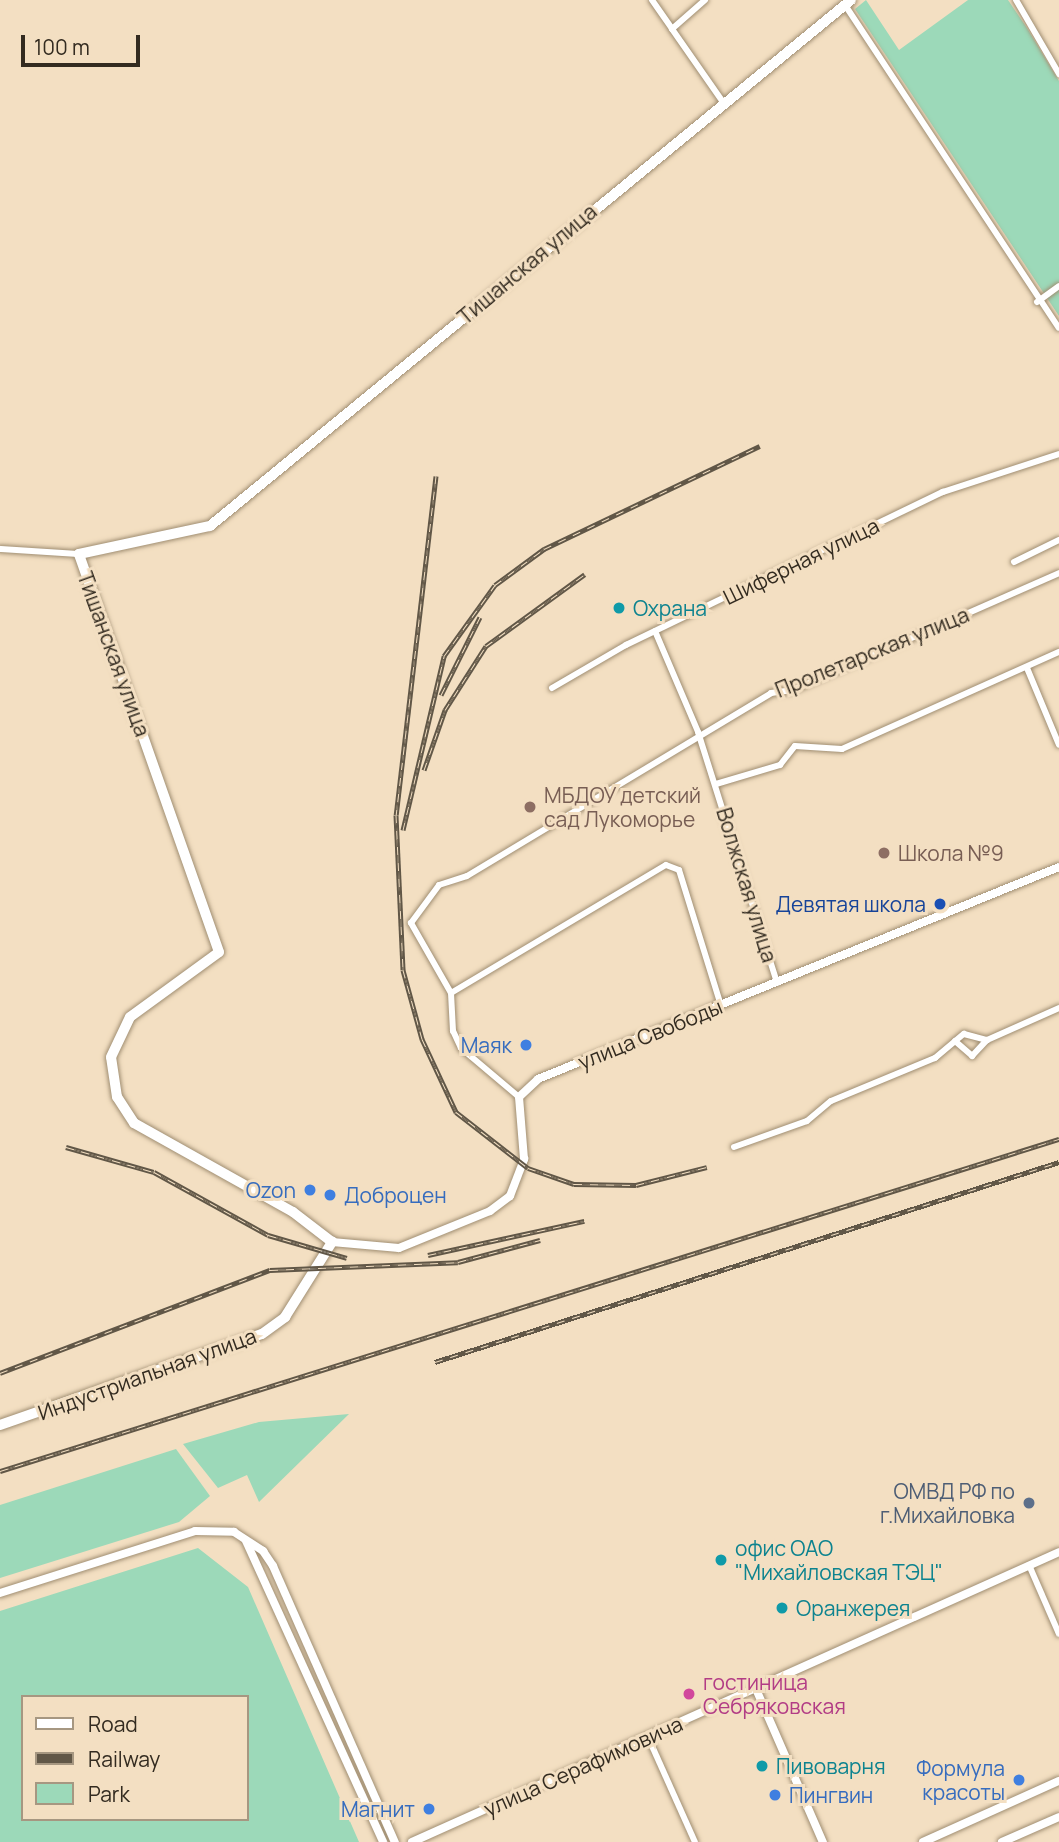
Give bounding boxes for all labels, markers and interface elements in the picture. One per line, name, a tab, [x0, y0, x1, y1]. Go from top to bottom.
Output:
scale bar	[24, 21, 144, 65]
text: 100 m	[34, 33, 90, 61]
street label: Тишанская улица	[453, 199, 601, 329]
street label: Шиферная улица	[719, 512, 883, 610]
street label: Тишанская улица	[73, 568, 155, 740]
place label: Охрана	[633, 595, 707, 621]
marker: Охрана	[611, 600, 627, 616]
street label: Пролетарская улица	[771, 602, 973, 702]
place label: МБДОУ детский сад Лукоморье	[544, 782, 702, 832]
marker: МБДОУ детский сад Лукоморье	[522, 799, 538, 815]
street label: Волжская улица	[711, 805, 783, 965]
place label: Школа №9	[898, 840, 1004, 866]
marker: Школа №9	[876, 845, 892, 861]
place label: Девятая школа	[775, 891, 926, 917]
marker: Девятая школа	[932, 896, 948, 912]
street label: улица Свободы	[574, 994, 726, 1074]
place label: Mаяк	[461, 1032, 512, 1058]
marker: Mаяк	[518, 1037, 534, 1053]
place label: Ozon	[246, 1177, 296, 1203]
marker: Ozon	[302, 1182, 318, 1198]
place label: Доброцен	[344, 1182, 447, 1208]
marker: Доброцен	[322, 1187, 338, 1203]
street label: Индустриальная улица	[35, 1323, 259, 1425]
place label: ОМВД РФ по г.Михайловка	[880, 1478, 1015, 1528]
marker: ОМВД РФ по г.Михайловка	[1021, 1495, 1037, 1511]
place label: офис ОАО "Михайловская ТЭЦ"	[735, 1535, 943, 1585]
marker: офис ОАО "Михайловская ТЭЦ"	[713, 1552, 729, 1568]
place label: Оранжерея	[796, 1595, 910, 1621]
marker: Оранжерея	[774, 1600, 790, 1616]
place label: гостиница Себряковская	[703, 1669, 846, 1719]
marker: гостиница Себряковская	[681, 1686, 697, 1702]
legend	[21, 1695, 248, 1821]
text: Road	[88, 1710, 138, 1738]
street label: улица Серафимовича	[480, 1711, 686, 1821]
text: Railway	[88, 1745, 160, 1773]
place label: Пивоварня	[776, 1753, 885, 1779]
place label: Формула красоты	[916, 1755, 1005, 1805]
marker: Пивоварня	[754, 1758, 770, 1774]
marker: Формула красоты	[1011, 1772, 1027, 1788]
text: Park	[88, 1780, 130, 1808]
place label: Пингвин	[789, 1782, 873, 1808]
marker: Пингвин	[767, 1787, 783, 1803]
place label: Магнит	[341, 1796, 415, 1822]
marker: Магнит	[421, 1801, 437, 1817]

